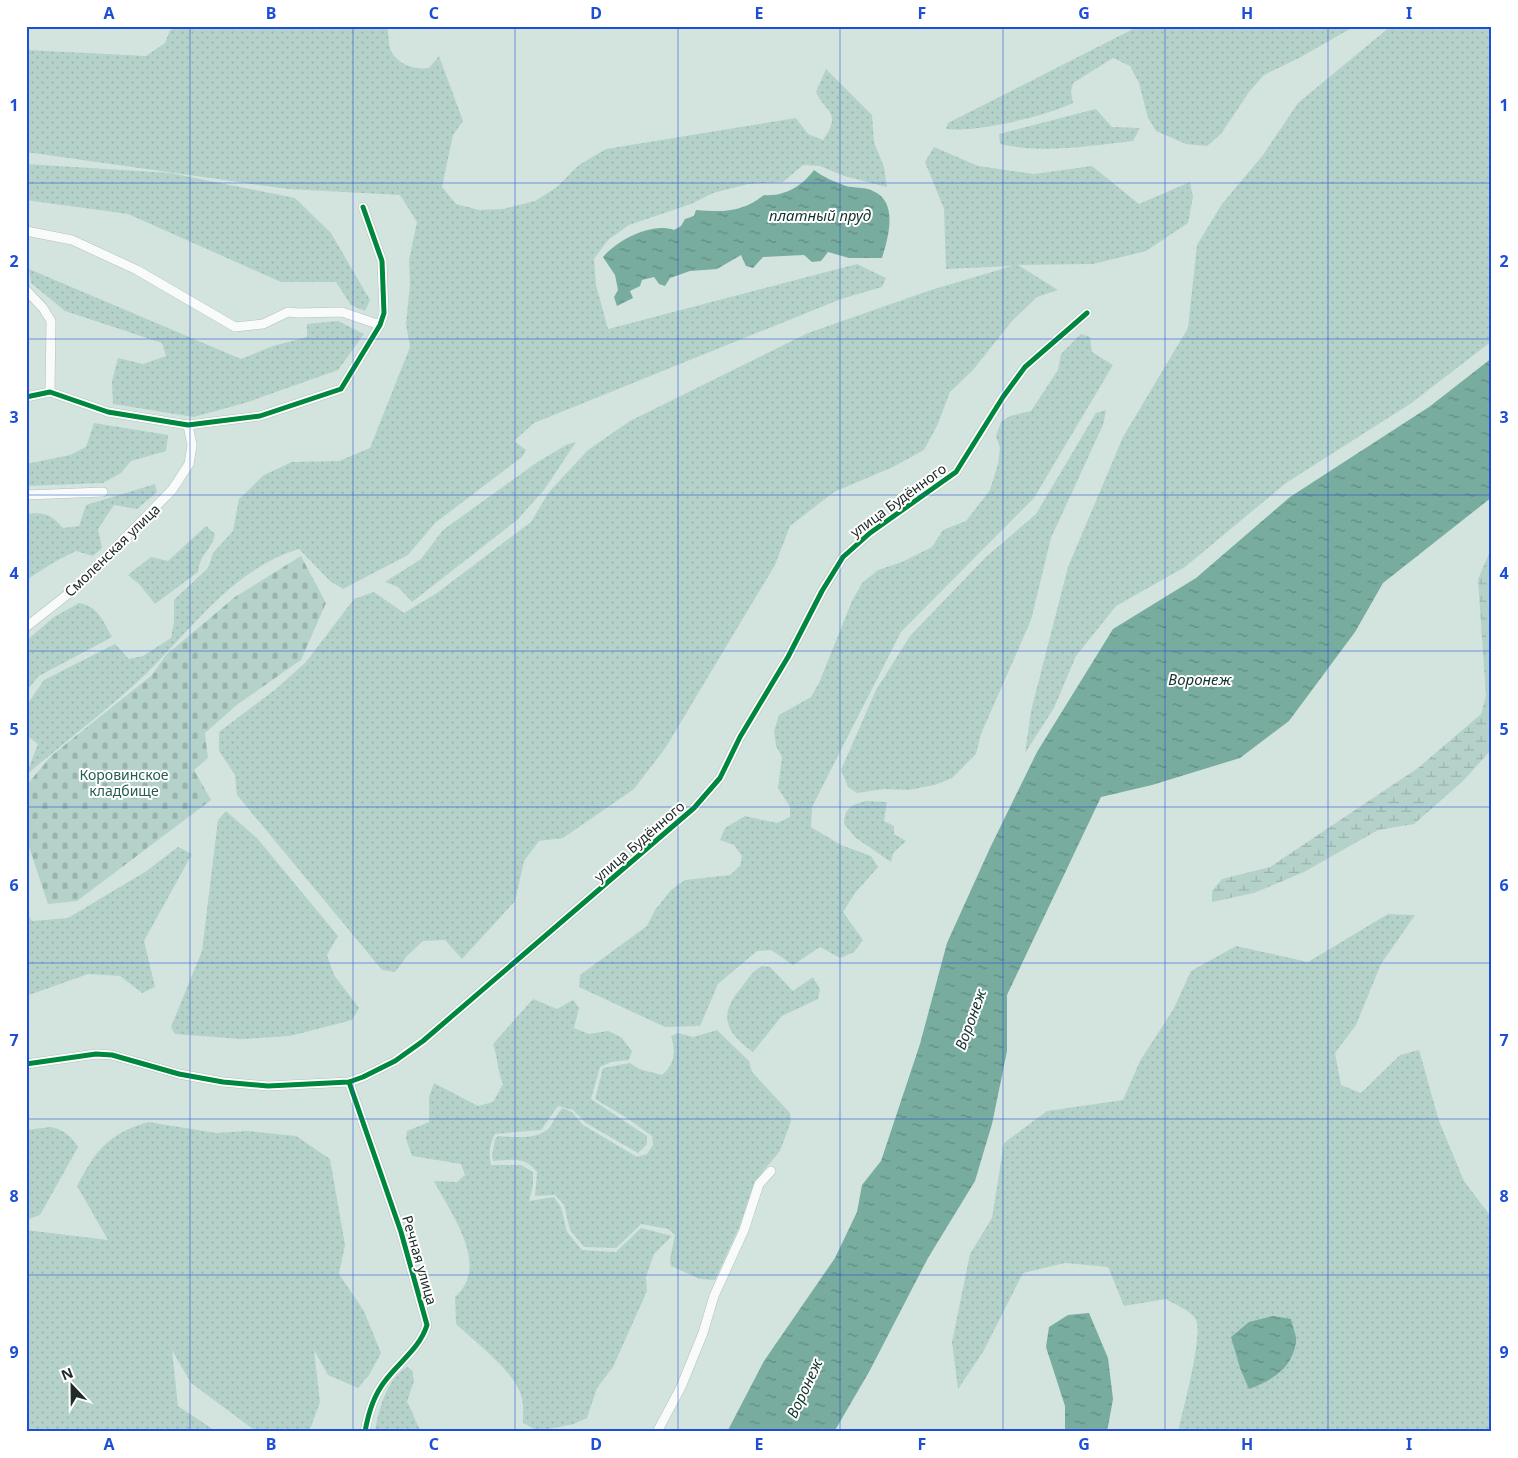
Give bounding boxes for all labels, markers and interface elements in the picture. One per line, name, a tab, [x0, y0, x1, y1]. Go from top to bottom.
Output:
text: A	[103, 2, 115, 24]
text: B	[266, 2, 276, 24]
text: C	[429, 2, 439, 24]
text: D	[590, 2, 602, 24]
text: E	[755, 2, 764, 24]
text: F	[918, 2, 926, 24]
text: G	[1078, 2, 1090, 24]
text: H	[1241, 2, 1253, 24]
text: I	[1406, 2, 1412, 24]
text: 1	[9, 94, 19, 116]
text: 1	[1499, 94, 1509, 116]
water label: платный пруд	[769, 205, 872, 225]
text: 2	[9, 250, 19, 272]
text: 2	[1499, 250, 1509, 272]
text: 3	[9, 406, 19, 428]
text: 3	[1499, 406, 1509, 428]
street label: улица Будённого	[846, 459, 950, 541]
street label: Смоленская улица	[60, 499, 164, 601]
text: 4	[9, 562, 19, 584]
text: 4	[1499, 562, 1509, 584]
water label: Воронеж	[1168, 669, 1232, 689]
text: 5	[9, 718, 19, 740]
text: 5	[1499, 718, 1509, 740]
park label: Коровинское кладбище	[80, 765, 169, 800]
street label: улица Будённого	[590, 796, 688, 886]
text: 6	[9, 874, 19, 896]
text: 6	[1499, 874, 1509, 896]
water label: Воронеж	[950, 985, 990, 1052]
text: 7	[9, 1029, 19, 1051]
text: 7	[1499, 1029, 1509, 1051]
text: 8	[9, 1185, 19, 1207]
text: 8	[1499, 1185, 1509, 1207]
street label: Речная улица	[398, 1213, 442, 1307]
text: 9	[9, 1341, 19, 1363]
text: 9	[1499, 1341, 1509, 1363]
water label: Воронеж	[782, 1354, 827, 1421]
north arrow	[48, 1360, 98, 1410]
text: N	[58, 1363, 76, 1384]
text: A	[103, 1433, 115, 1455]
text: B	[266, 1433, 276, 1455]
text: C	[429, 1433, 439, 1455]
text: D	[590, 1433, 602, 1455]
text: E	[755, 1433, 764, 1455]
text: F	[918, 1433, 926, 1455]
text: G	[1078, 1433, 1090, 1455]
text: H	[1241, 1433, 1253, 1455]
text: I	[1406, 1433, 1412, 1455]

